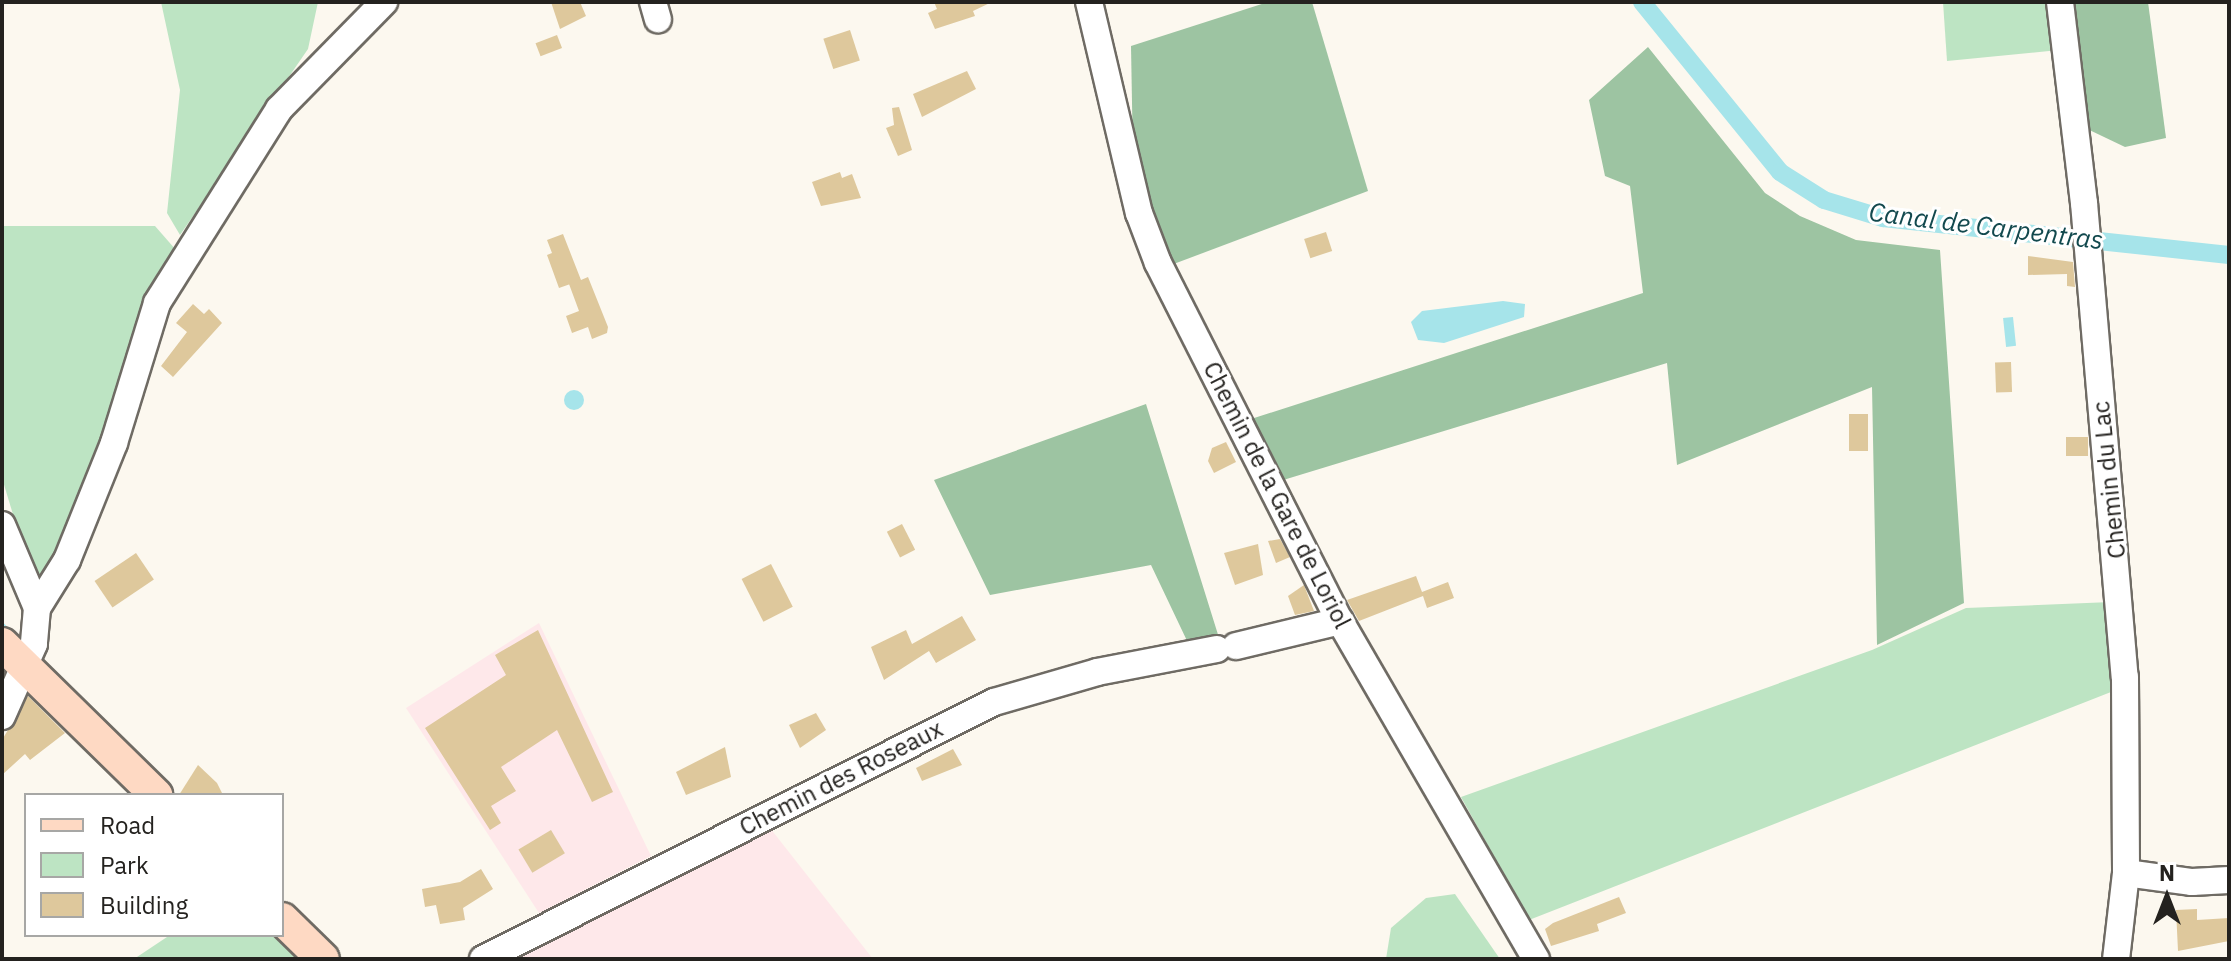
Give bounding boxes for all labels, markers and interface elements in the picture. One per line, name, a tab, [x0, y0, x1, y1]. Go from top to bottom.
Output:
water label: Canal de Carpentras	[1867, 196, 2105, 256]
street label: Chemin de la Gare de Loriol	[1197, 357, 1357, 633]
street label: Chemin du Lac	[2086, 400, 2132, 560]
street label: Chemin des Roseaux	[735, 714, 947, 842]
legend	[24, 793, 284, 937]
text: Road	[100, 809, 155, 841]
text: Park	[100, 849, 149, 881]
north arrow	[2127, 857, 2207, 937]
text: N	[2159, 858, 2175, 887]
text: Building	[100, 889, 188, 921]

